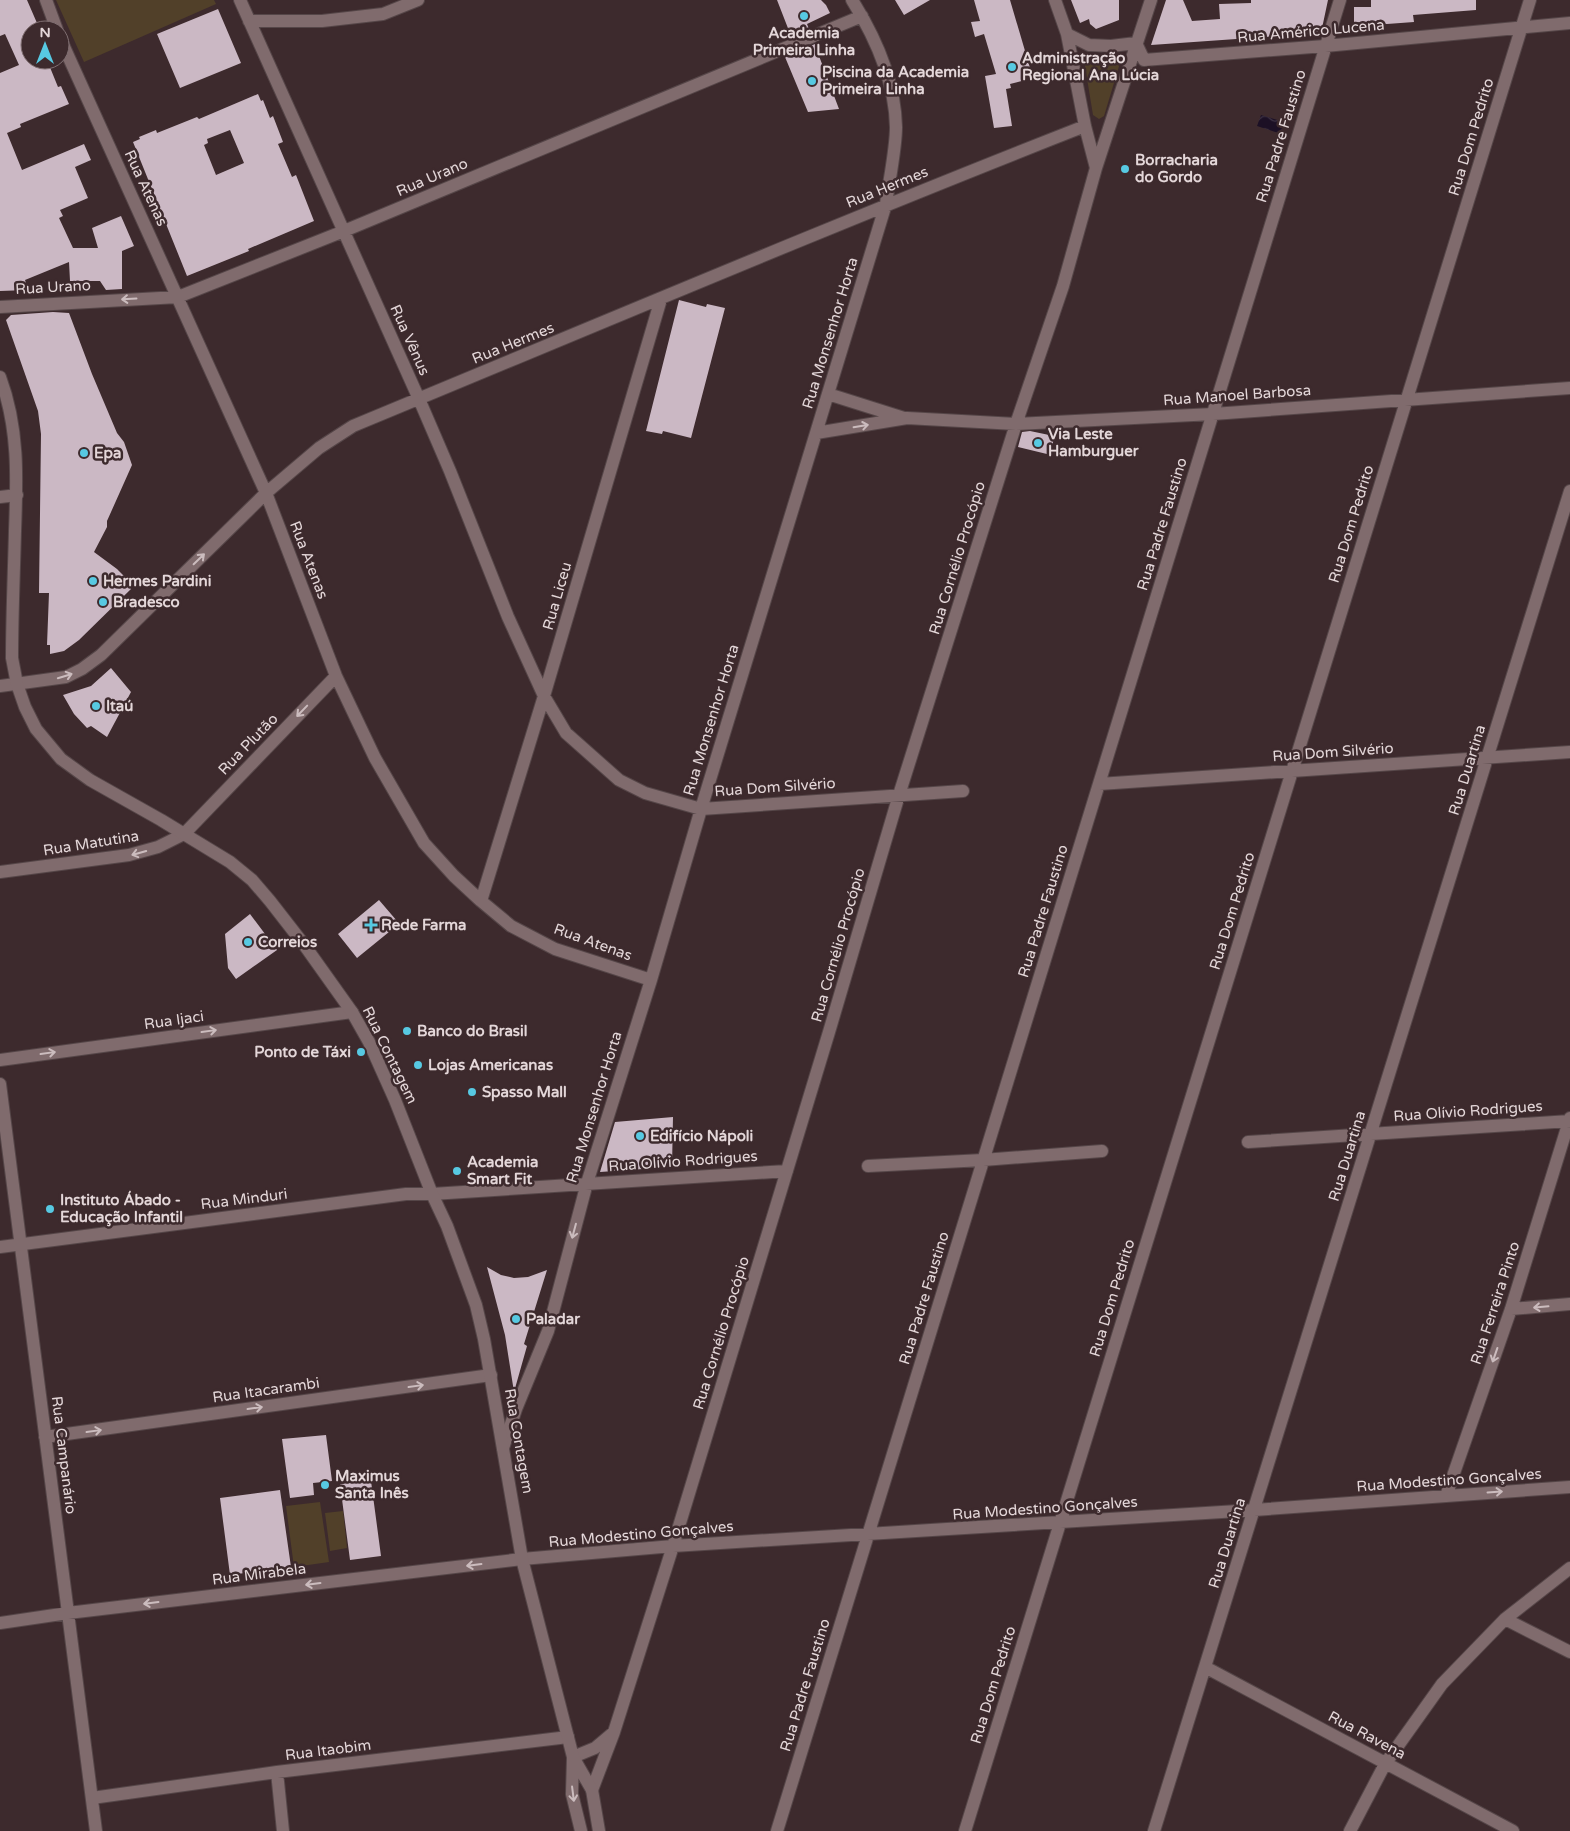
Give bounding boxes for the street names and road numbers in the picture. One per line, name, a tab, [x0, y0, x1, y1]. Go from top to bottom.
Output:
street label: Rua Américo Lucena	[1237, 16, 1385, 46]
street label: Rua Padre Faustino	[1252, 67, 1310, 205]
street label: Rua Dom Pedrito	[1445, 76, 1497, 198]
street label: Rua Atenas	[121, 147, 171, 229]
street label: Rua Urano	[394, 154, 470, 200]
street label: Rua Hermes	[843, 162, 931, 212]
street label: Rua Monsenhor Horta	[798, 255, 862, 411]
street label: Rua Urano	[15, 276, 91, 298]
street label: Rua Vênus	[386, 302, 434, 378]
street label: Rua Hermes	[469, 318, 557, 368]
street label: Rua Manoel Barbosa	[1162, 381, 1312, 409]
street label: Rua Padre Faustino	[1133, 455, 1191, 593]
street label: Rua Dom Pedrito	[1325, 463, 1377, 585]
street label: Rua Cornélio Procópio	[925, 479, 989, 637]
street label: Rua Atenas	[286, 519, 332, 601]
street label: Rua Liceu	[539, 560, 575, 632]
street label: Rua Monsenhor Horta	[679, 642, 743, 798]
street label: Rua Plutão	[214, 710, 282, 778]
street label: Rua Duartina	[1445, 723, 1489, 817]
street label: Rua Dom Silvério	[1272, 739, 1394, 765]
street label: Rua Dom Silvério	[714, 774, 836, 800]
street label: Rua Matutina	[42, 827, 140, 859]
street label: Rua Padre Faustino	[1014, 842, 1072, 980]
street label: Rua Dom Pedrito	[1206, 850, 1258, 972]
street label: Rua Cornélio Procópio	[807, 866, 869, 1024]
street label: Rua Atenas	[551, 920, 635, 964]
street label: Rua Contagem	[359, 1003, 421, 1107]
street label: Rua Ijaci	[143, 1007, 205, 1033]
street label: Rua Monsenhor Horta	[562, 1029, 626, 1185]
street label: Rua Olívio Rodrigues	[1393, 1097, 1543, 1125]
street label: Rua Duartina	[1325, 1109, 1369, 1203]
street label: Rua Olívio Rodrigues	[608, 1147, 758, 1175]
street label: Rua Minduri	[200, 1185, 288, 1213]
street label: Rua Padre Faustino	[895, 1229, 953, 1367]
street label: Rua Dom Pedrito	[1086, 1237, 1138, 1359]
street label: Rua Ferreira Pinto	[1467, 1239, 1523, 1367]
street label: Rua Cornélio Procópio	[689, 1254, 753, 1412]
street label: Rua Itacarambi	[211, 1374, 321, 1406]
street label: Rua Contagem	[501, 1387, 537, 1495]
street label: Rua Campanário	[48, 1395, 80, 1515]
street label: Rua Modestino Gonçalves	[1356, 1465, 1542, 1495]
street label: Rua Modestino Gonçalves	[952, 1493, 1138, 1523]
street label: Rua Duartina	[1205, 1496, 1249, 1590]
street label: Rua Modestino Gonçalves	[548, 1517, 734, 1551]
street label: Rua Mirabela	[211, 1559, 307, 1589]
street label: Rua Padre Faustino	[776, 1616, 834, 1754]
street label: Rua Dom Pedrito	[967, 1624, 1019, 1746]
street label: Rua Ravena	[1325, 1707, 1409, 1763]
street label: Rua Itaobim	[284, 1736, 372, 1764]

